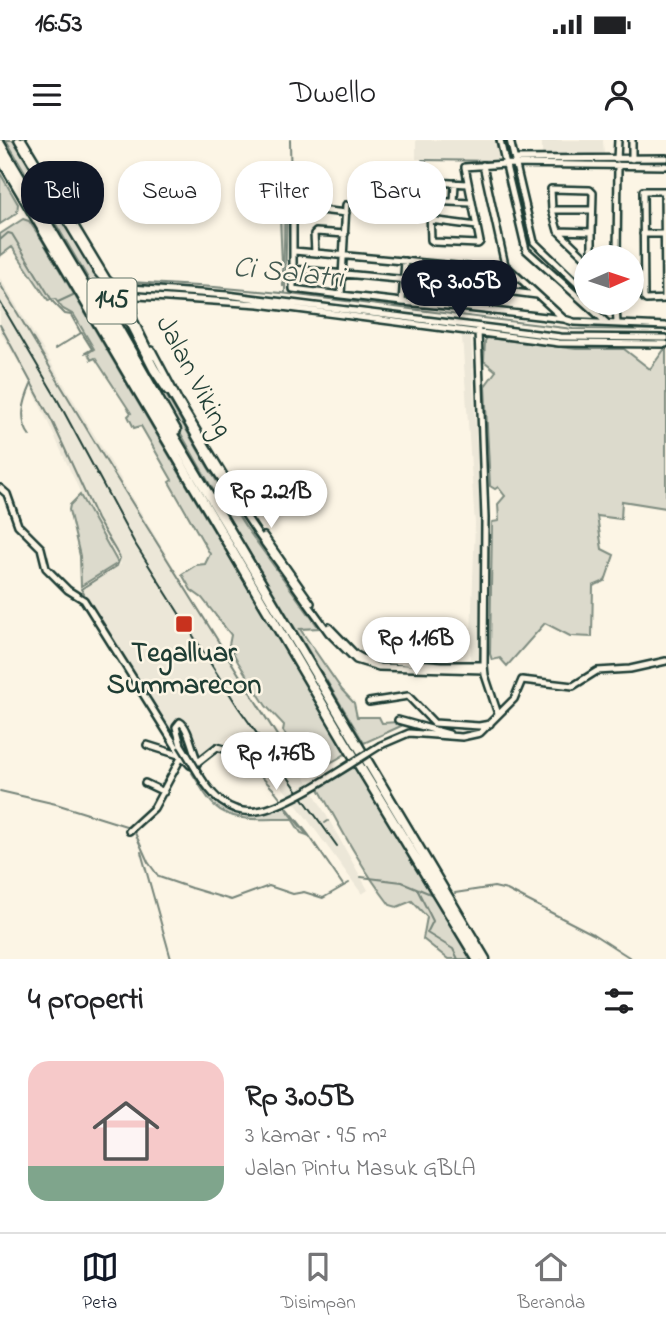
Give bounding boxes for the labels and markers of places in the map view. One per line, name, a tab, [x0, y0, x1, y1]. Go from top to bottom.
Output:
pin: Rp 3.05B	[387, 260, 531, 320]
pin: Rp 2.21B	[199, 470, 343, 530]
marker: Tegalluar Summarecon	[174, 614, 194, 634]
pin: Rp 1.16B	[344, 617, 488, 677]
place label: Tegalluar Summarecon	[107, 634, 261, 707]
pin: Rp 1.76B	[204, 732, 348, 792]

